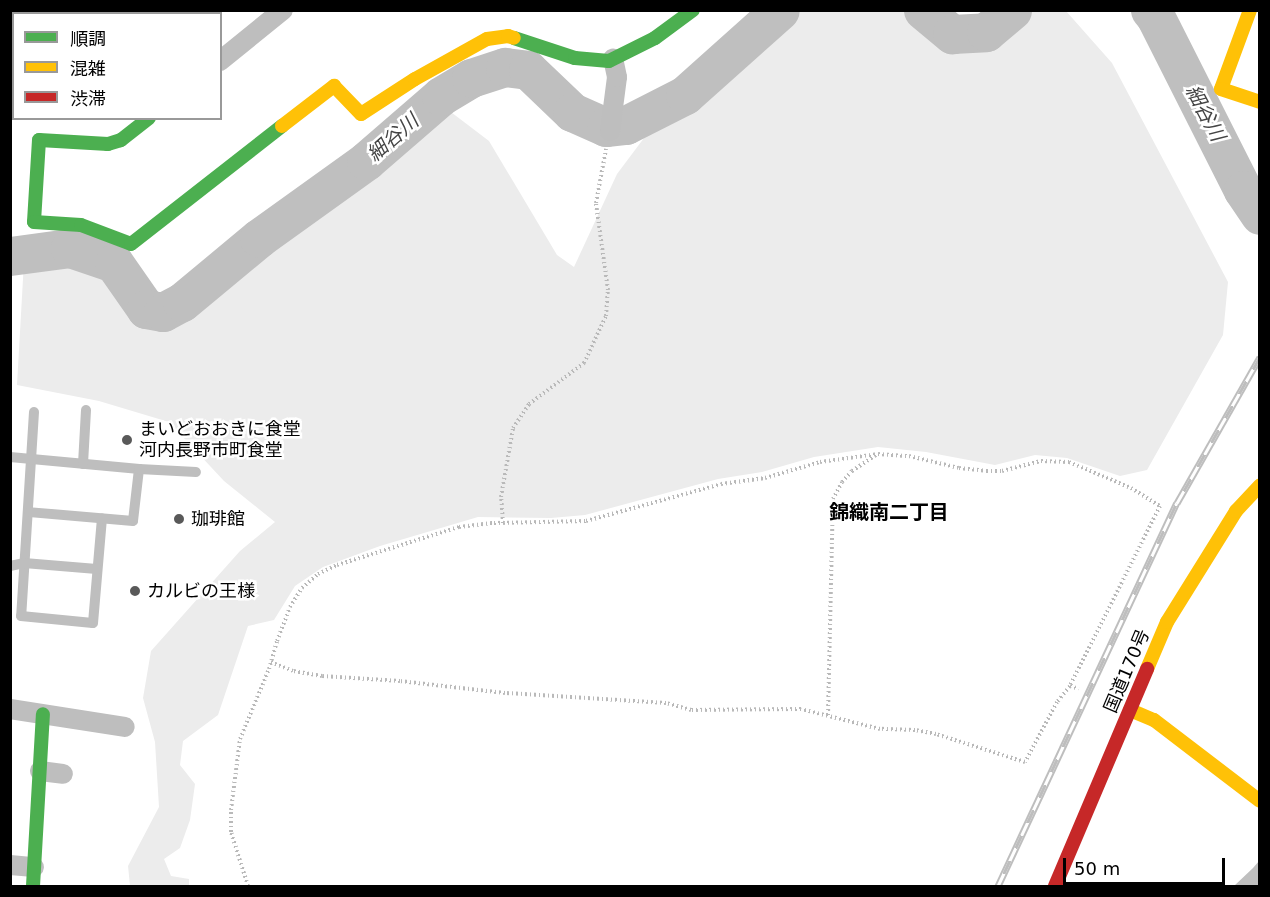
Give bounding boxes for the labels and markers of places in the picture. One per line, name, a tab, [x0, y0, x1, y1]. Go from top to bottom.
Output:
place label: まいどおおきに食堂 河内長野市町食堂	[139, 419, 301, 462]
marker: まいどおおきに食堂 河内長野市町食堂	[120, 433, 134, 447]
place label: 珈琲館	[191, 508, 245, 530]
marker: 珈琲館	[172, 512, 186, 526]
place label: カルビの王様	[147, 580, 255, 602]
marker: カルビの王様	[128, 584, 142, 598]

